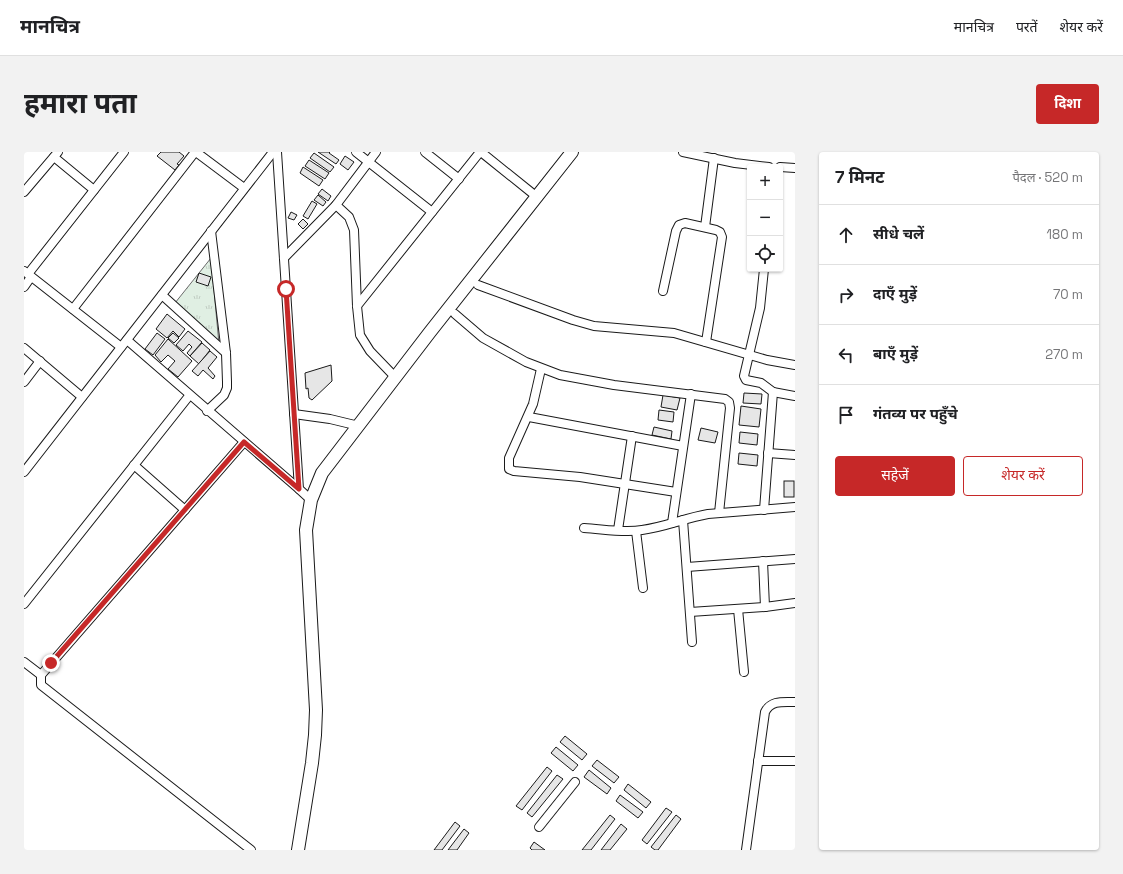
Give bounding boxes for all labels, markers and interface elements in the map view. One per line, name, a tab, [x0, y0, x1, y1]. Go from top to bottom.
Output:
text: मानचित्र	[20, 14, 80, 39]
text: मानचित्र	[954, 18, 994, 36]
text: परतें	[1016, 18, 1038, 36]
text: शेयर करें	[1060, 18, 1103, 36]
button: दिशा	[1036, 84, 1099, 124]
text: हमारा पता	[24, 85, 137, 121]
map controls	[747, 164, 783, 272]
button: +	[747, 164, 783, 200]
text: 7 मिनट	[835, 166, 884, 188]
text: पैदल · 520 m	[1012, 169, 1083, 186]
button: −	[747, 200, 783, 236]
icon: ahead	[835, 224, 857, 246]
text: सीधे चलें	[873, 224, 924, 243]
text: 180 m	[1047, 226, 1083, 243]
button: locate	[747, 236, 783, 272]
route start	[277, 280, 295, 298]
icon: right	[835, 284, 857, 306]
text: दाएँ मुड़ें	[873, 284, 917, 303]
text: 70 m	[1053, 286, 1083, 303]
icon: left	[835, 344, 857, 366]
text: बाएँ मुड़ें	[873, 344, 918, 363]
text: 270 m	[1045, 346, 1083, 363]
icon: arrive	[835, 404, 857, 426]
text: गंतव्य पर पहुँचे	[873, 404, 958, 423]
button: सहेजें	[835, 456, 955, 496]
button: शेयर करें	[963, 456, 1083, 496]
route end	[42, 654, 60, 672]

